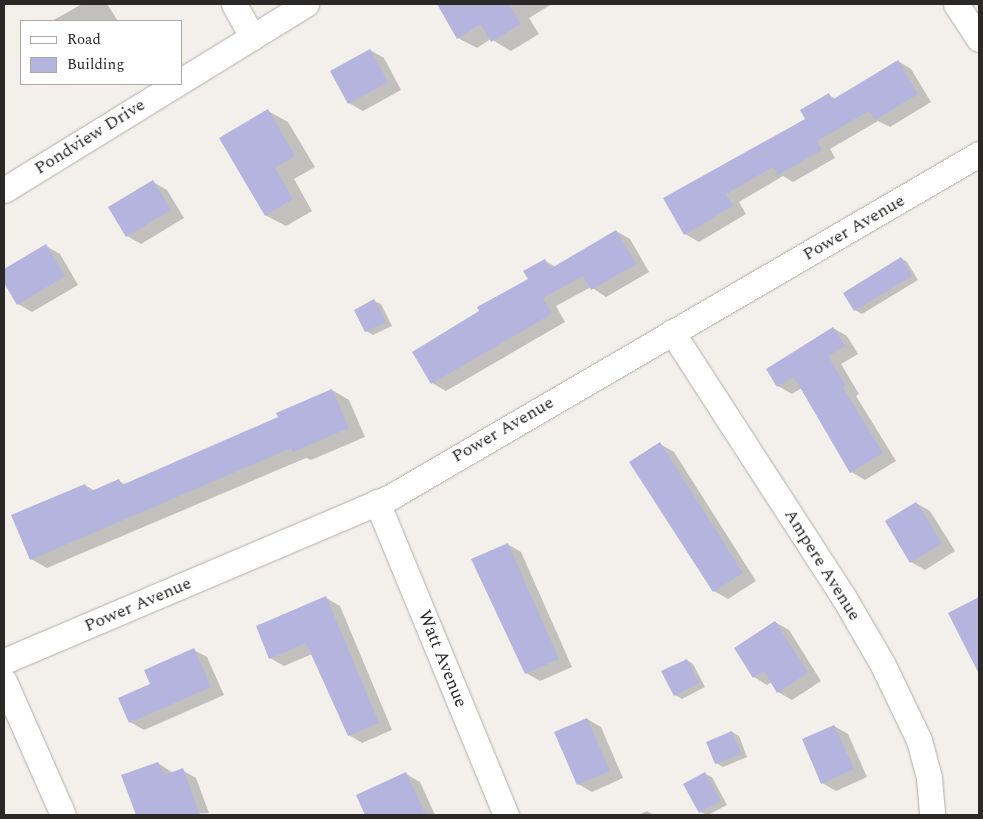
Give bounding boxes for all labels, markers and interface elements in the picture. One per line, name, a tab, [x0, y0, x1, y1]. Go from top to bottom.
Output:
legend	[20, 20, 182, 85]
text: Road	[67, 28, 101, 51]
text: Building	[67, 53, 124, 76]
street label: Pondview Drive	[31, 94, 149, 180]
street label: Power Avenue	[799, 190, 909, 266]
street label: Power Avenue	[448, 392, 558, 468]
street label: Ampere Avenue	[779, 505, 865, 625]
street label: Power Avenue	[81, 573, 195, 637]
street label: Watt Avenue	[413, 607, 471, 711]

